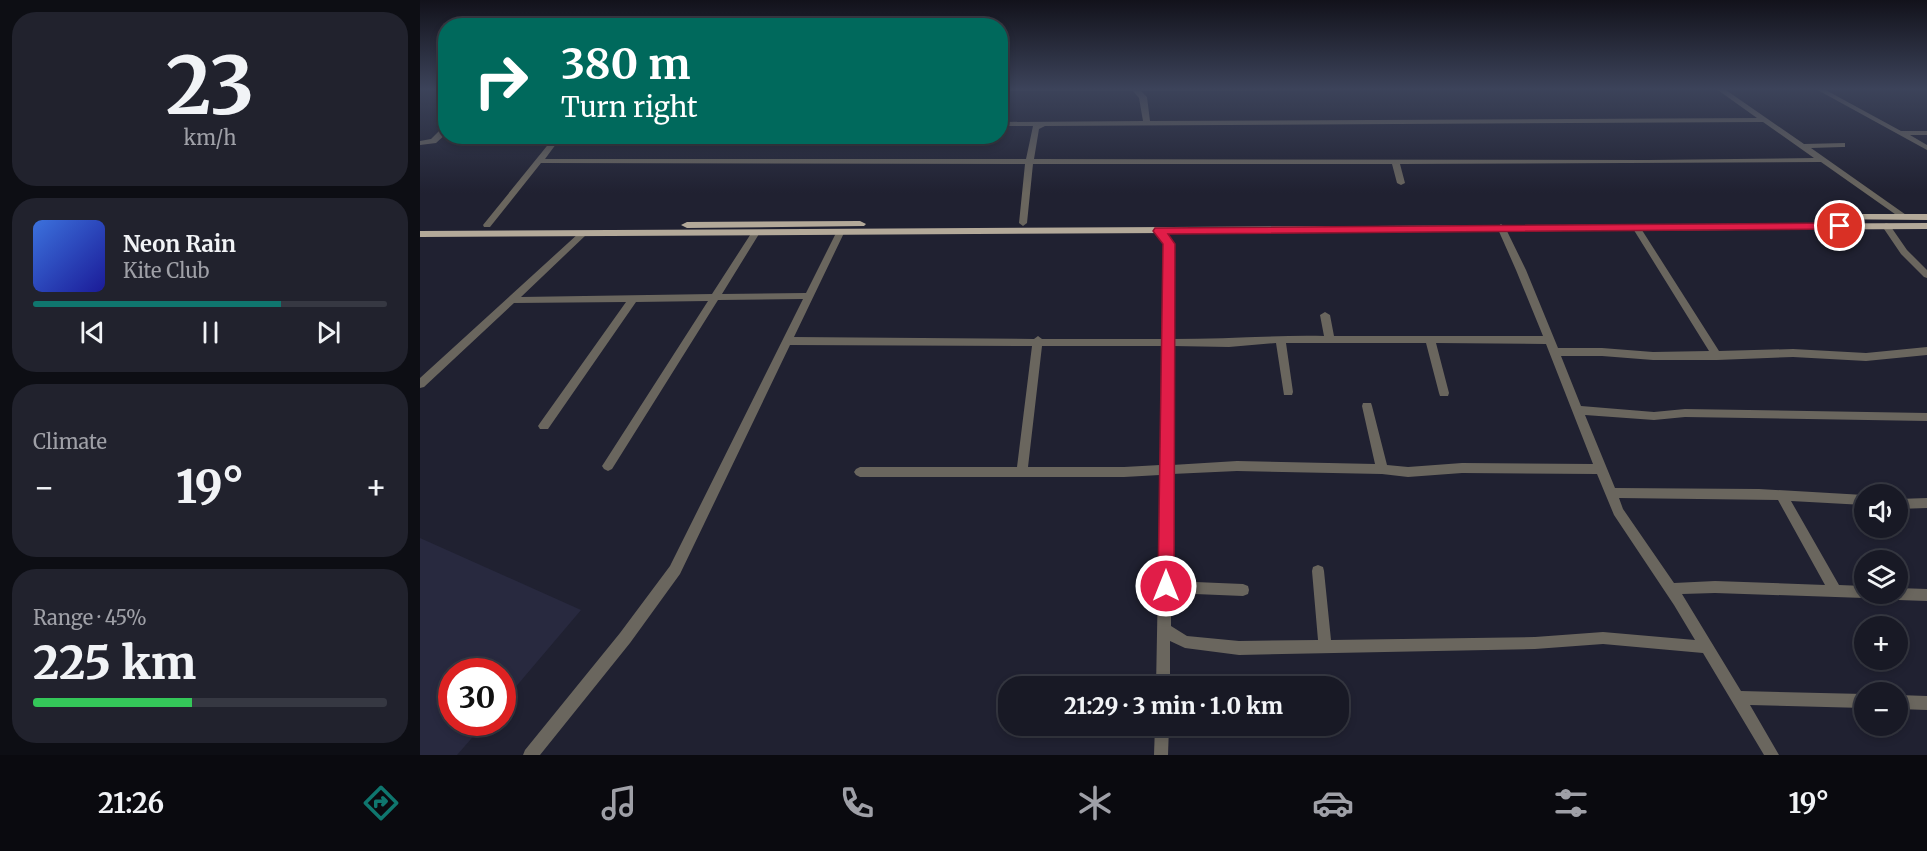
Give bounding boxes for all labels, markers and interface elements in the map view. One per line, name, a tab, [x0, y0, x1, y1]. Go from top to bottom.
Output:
text: 23	[166, 37, 254, 135]
text: 380 m	[561, 38, 690, 90]
icon: right	[462, 42, 540, 120]
text: Turn right	[561, 90, 698, 124]
text: km/h	[184, 125, 236, 150]
pin	[1814, 200, 1865, 251]
icon: arrive	[1823, 209, 1856, 242]
text: Neon Rain	[123, 230, 236, 258]
text: Kite Club	[123, 258, 209, 283]
icon: previous	[76, 316, 109, 349]
icon: pause	[194, 316, 227, 349]
icon: next	[312, 316, 345, 349]
text: Climate	[33, 429, 107, 454]
text: 19°	[176, 459, 244, 515]
text: −	[33, 467, 55, 508]
text: +	[365, 467, 387, 508]
map controls	[1854, 484, 1908, 736]
button: sound	[1854, 484, 1908, 538]
button: layers	[1854, 550, 1908, 604]
position arrow	[1134, 554, 1198, 618]
text: Range · 45%	[33, 605, 147, 630]
button: +	[1854, 616, 1908, 670]
text: 225 km	[33, 635, 196, 691]
speed limit sign: 30	[438, 658, 516, 736]
button: −	[1854, 682, 1908, 736]
text: 21:29 · 3 min · 1.0 km	[1064, 692, 1283, 720]
icon: directions	[360, 782, 402, 824]
icon: music	[598, 782, 640, 824]
icon: phone	[836, 782, 878, 824]
icon: climate	[1074, 782, 1116, 824]
icon: car	[1312, 782, 1354, 824]
icon: filters	[1550, 782, 1592, 824]
text: 21:26	[98, 786, 164, 820]
text: 19°	[1788, 786, 1829, 820]

